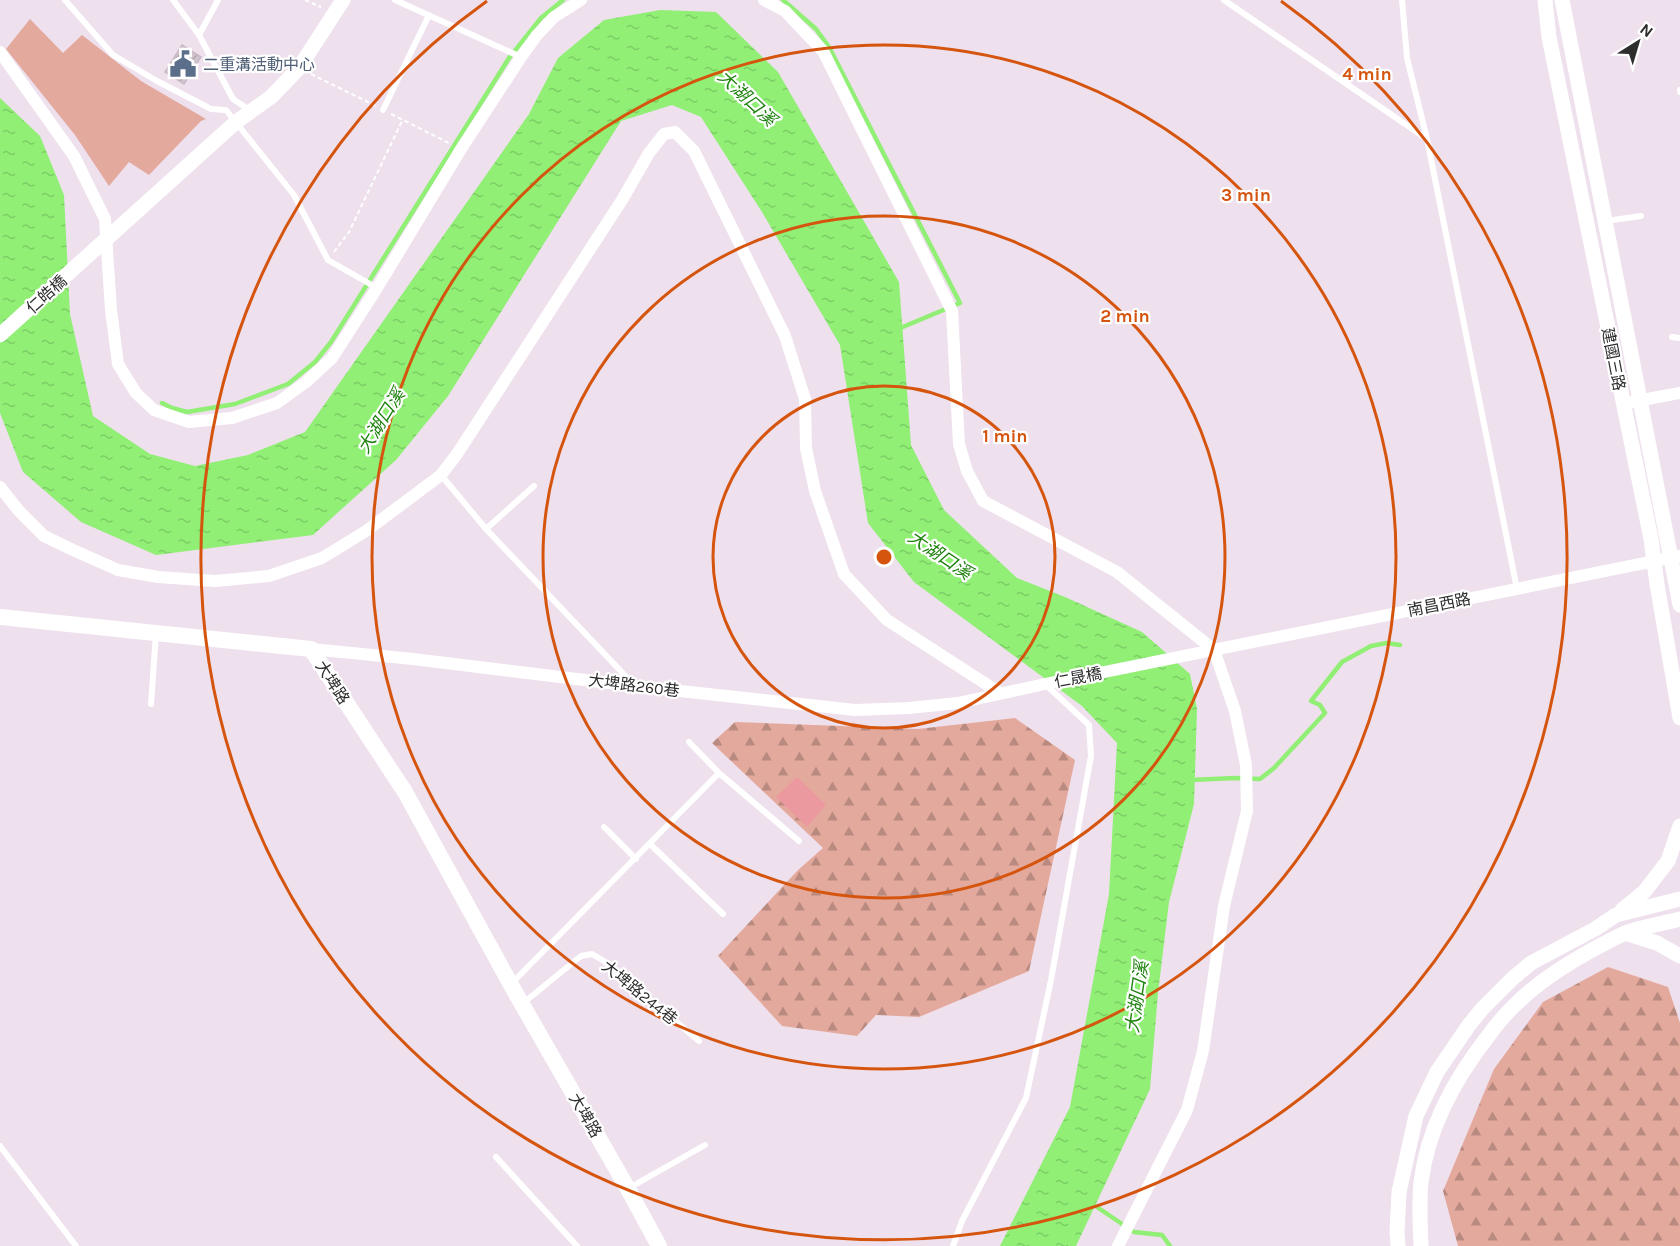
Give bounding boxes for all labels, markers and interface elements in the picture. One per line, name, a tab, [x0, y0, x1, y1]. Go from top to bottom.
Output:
north arrow	[1608, 12, 1668, 72]
text: N	[1636, 19, 1657, 41]
public building icon: 二重溝活動中心	[168, 49, 198, 79]
place label: 二重溝活動中心	[203, 55, 315, 74]
text: 4 min	[1342, 63, 1392, 85]
water label: 大湖口溪	[713, 65, 783, 133]
text: 3 min	[1221, 184, 1271, 206]
street label: 仁皓橋	[22, 271, 71, 317]
text: 2 min	[1100, 305, 1150, 327]
street label: 建國三路	[1598, 326, 1629, 392]
water label: 大湖口溪	[353, 382, 411, 457]
text: 1 min	[982, 425, 1028, 447]
water label: 大湖口溪	[904, 526, 978, 586]
centre of rings	[874, 547, 894, 567]
street label: 南昌西路	[1406, 589, 1472, 620]
street label: 大埤路	[312, 657, 354, 708]
street label: 仁晟橋	[1053, 664, 1103, 691]
street label: 大埤路260巷	[587, 670, 681, 701]
street label: 大埤路244巷	[598, 956, 681, 1028]
water label: 大湖口溪	[1121, 957, 1153, 1034]
street label: 大埤路	[565, 1090, 606, 1141]

